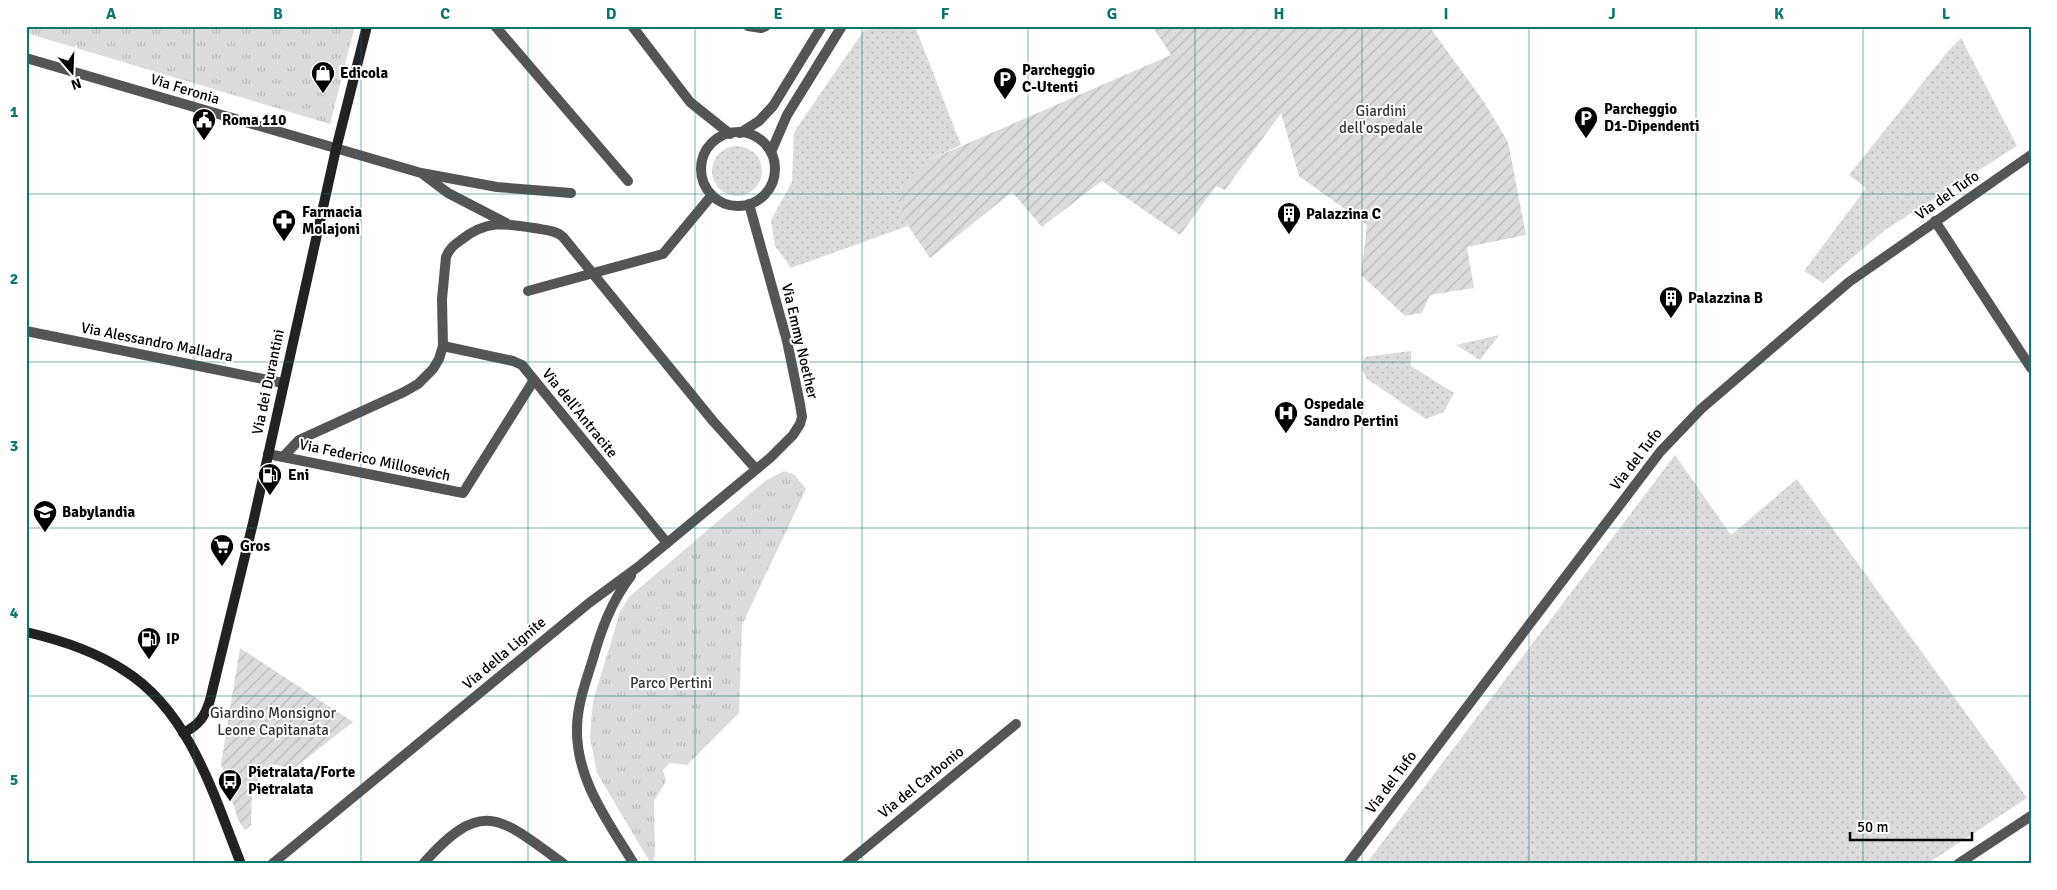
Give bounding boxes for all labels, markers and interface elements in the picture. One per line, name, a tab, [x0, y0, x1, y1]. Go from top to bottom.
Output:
text: A	[106, 4, 117, 24]
text: B	[273, 4, 283, 24]
text: C	[440, 4, 450, 24]
text: D	[606, 4, 617, 24]
text: E	[773, 4, 783, 24]
text: F	[941, 4, 950, 24]
text: G	[1107, 4, 1117, 24]
text: H	[1274, 4, 1284, 24]
text: I	[1443, 4, 1449, 24]
text: J	[1608, 4, 1616, 24]
text: K	[1774, 4, 1784, 24]
text: L	[1942, 4, 1951, 24]
north arrow	[48, 48, 98, 98]
shop icon: Edicola	[310, 60, 336, 94]
place label: Parcheggio C-Utenti	[1022, 61, 1095, 96]
place label: Edicola	[340, 64, 389, 82]
parking icon: Parcheggio C-Utenti	[992, 66, 1018, 100]
street label: Via Feronia	[148, 70, 222, 108]
text: N	[69, 74, 83, 93]
place label: Parcheggio D1-Dipendenti	[1604, 100, 1699, 135]
text: 1	[10, 102, 19, 122]
park label: Giardini dell'ospedale	[1339, 102, 1423, 137]
parking icon: Parcheggio D1-Dipendenti	[1573, 105, 1599, 139]
public building icon: Roma 110	[191, 107, 217, 141]
place label: Roma 110	[222, 111, 286, 129]
street label: Via del Tufo	[1912, 166, 1983, 224]
building icon: Palazzina C	[1276, 201, 1302, 235]
place label: Farmacia Molajoni	[302, 203, 363, 238]
place label: Palazzina C	[1306, 205, 1381, 223]
pharmacy icon: Farmacia Molajoni	[271, 208, 297, 242]
text: 2	[10, 269, 18, 289]
street label: Via Emmy Noether	[778, 281, 822, 401]
building icon: Palazzina B	[1658, 285, 1684, 319]
place label: Palazzina B	[1688, 289, 1763, 307]
street label: Via Alessandro Malladra	[79, 318, 235, 366]
street label: Via dei Durantini	[248, 328, 288, 436]
street label: Via dell'Antracite	[538, 365, 622, 461]
place label: Ospedale Sandro Pertini	[1304, 395, 1398, 430]
hospital icon: Ospedale Sandro Pertini	[1273, 400, 1299, 434]
street label: Via del Tufo	[1606, 424, 1666, 494]
street label: Via Federico Millosevich	[298, 435, 452, 485]
text: 3	[10, 436, 18, 456]
fuel station icon: Eni	[257, 462, 283, 496]
place label: Eni	[288, 466, 309, 484]
school or university icon: Babylandia	[32, 499, 58, 533]
place label: Babylandia	[62, 503, 136, 521]
supermarket icon: Gros	[209, 533, 235, 567]
place label: Gros	[240, 537, 270, 555]
text: 4	[10, 603, 19, 623]
street label: Via della Lignite	[459, 613, 549, 693]
fuel station icon: IP	[136, 626, 162, 660]
place label: IP	[166, 630, 180, 648]
park label: Parco Pertini	[630, 674, 712, 692]
park label: Giardino Monsignor Leone Capitanata	[210, 704, 337, 739]
street label: Via del Carbonio	[875, 742, 967, 822]
street label: Via del Tufo	[1362, 747, 1421, 817]
place label: Pietralata/Forte Pietralata	[248, 763, 355, 798]
bus stop icon: Pietralata/Forte Pietralata	[217, 768, 243, 802]
text: 5	[10, 770, 18, 790]
scale bar	[1850, 810, 1972, 842]
text: 50 m	[1857, 818, 1888, 836]

